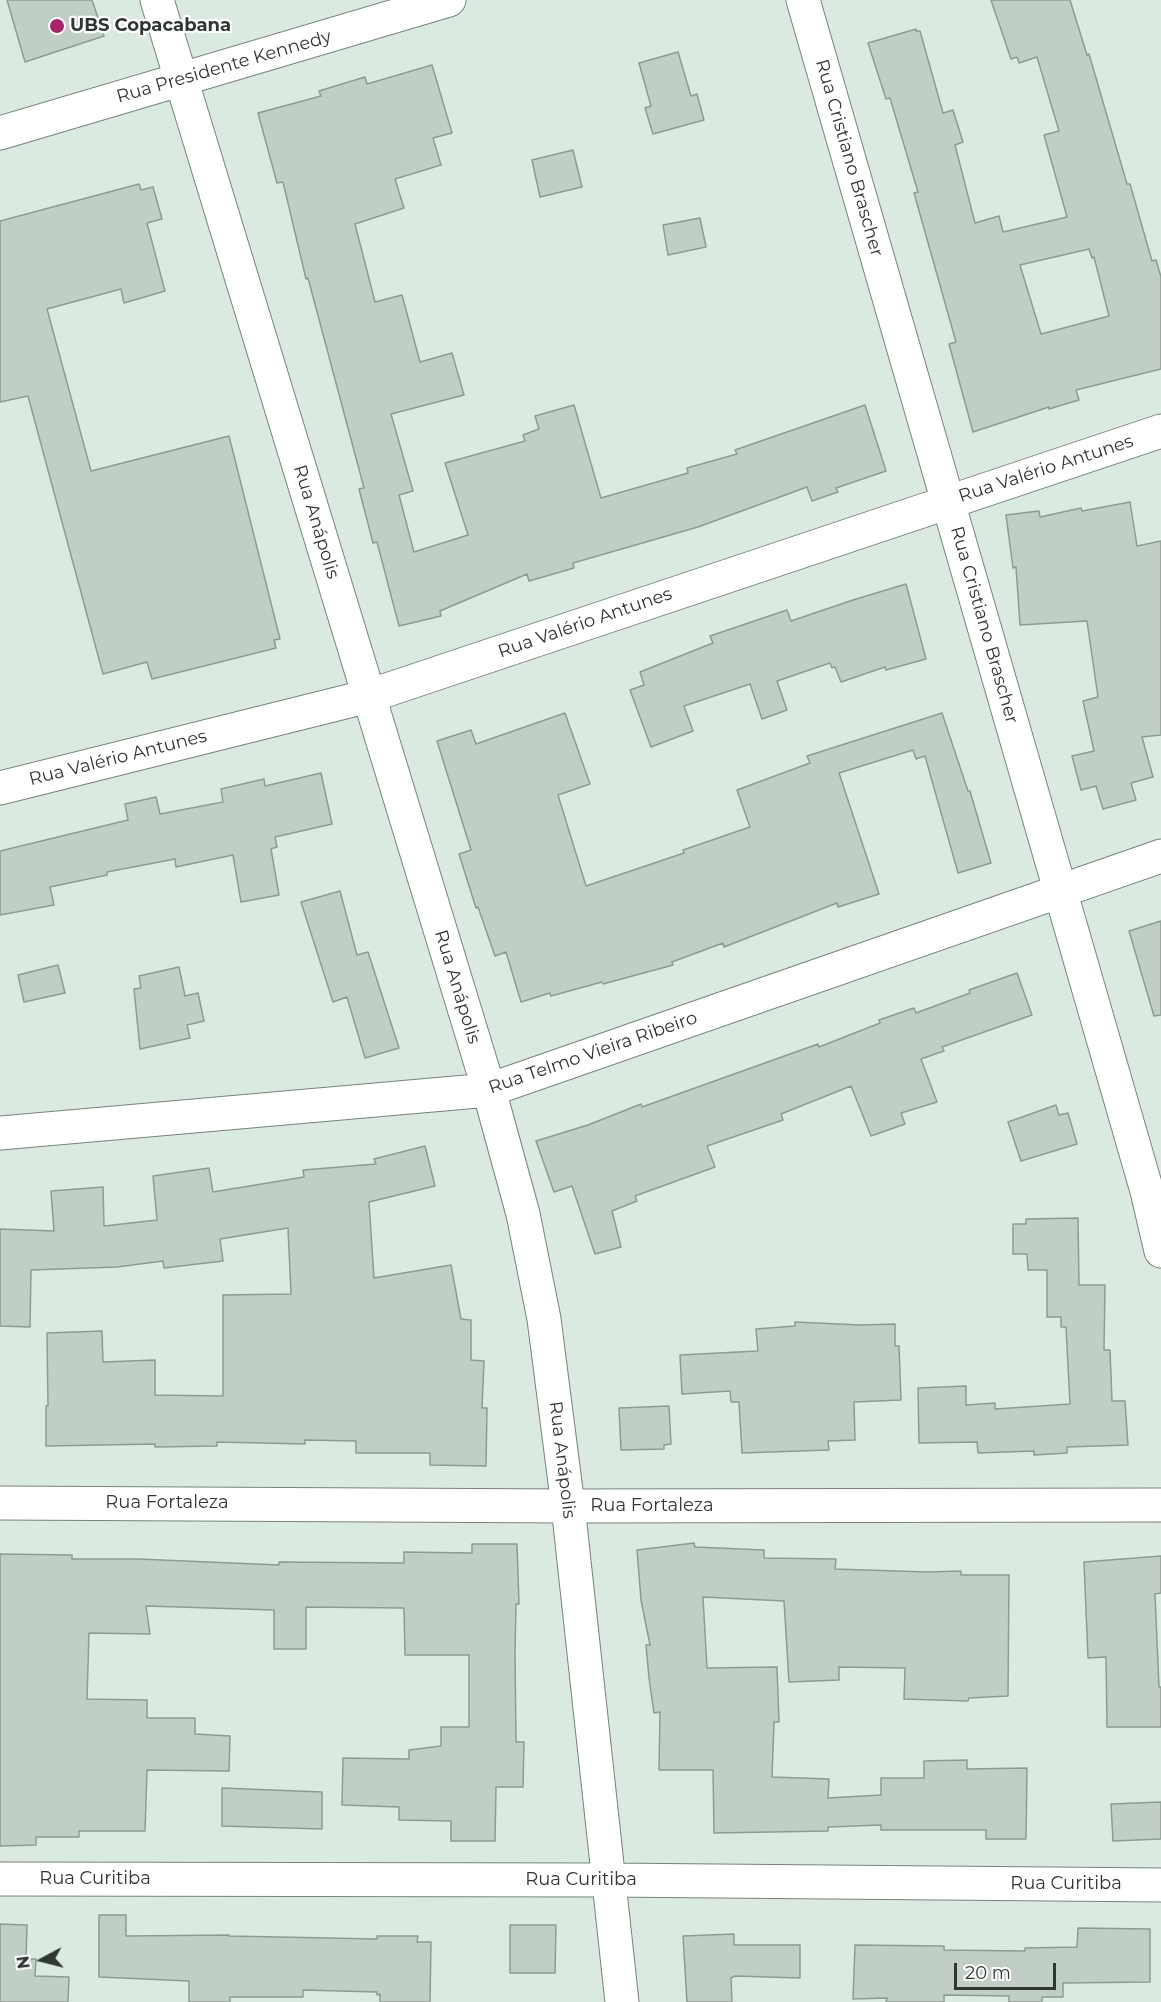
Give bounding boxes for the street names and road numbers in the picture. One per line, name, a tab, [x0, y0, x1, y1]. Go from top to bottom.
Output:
street label: Rua Presidente Kennedy	[114, 26, 334, 108]
street label: Rua Cristiano Brascher	[810, 57, 888, 259]
street label: Rua Valério Antunes	[956, 431, 1136, 507]
street label: Rua Anápolis	[288, 462, 344, 582]
street label: Rua Cristiano Brascher	[945, 524, 1023, 726]
street label: Rua Valério Antunes	[495, 583, 675, 663]
street label: Rua Valério Antunes	[27, 725, 209, 791]
street label: Rua Anápolis	[429, 927, 485, 1047]
street label: Rua Telmo Vieira Ribeiro	[486, 1007, 700, 1099]
street label: Rua Anápolis	[544, 1400, 580, 1520]
street label: Rua Fortaleza	[105, 1492, 229, 1514]
street label: Rua Fortaleza	[590, 1495, 714, 1517]
street label: Rua Curitiba	[39, 1868, 151, 1890]
street label: Rua Curitiba	[525, 1869, 637, 1891]
street label: Rua Curitiba	[1010, 1873, 1122, 1895]

